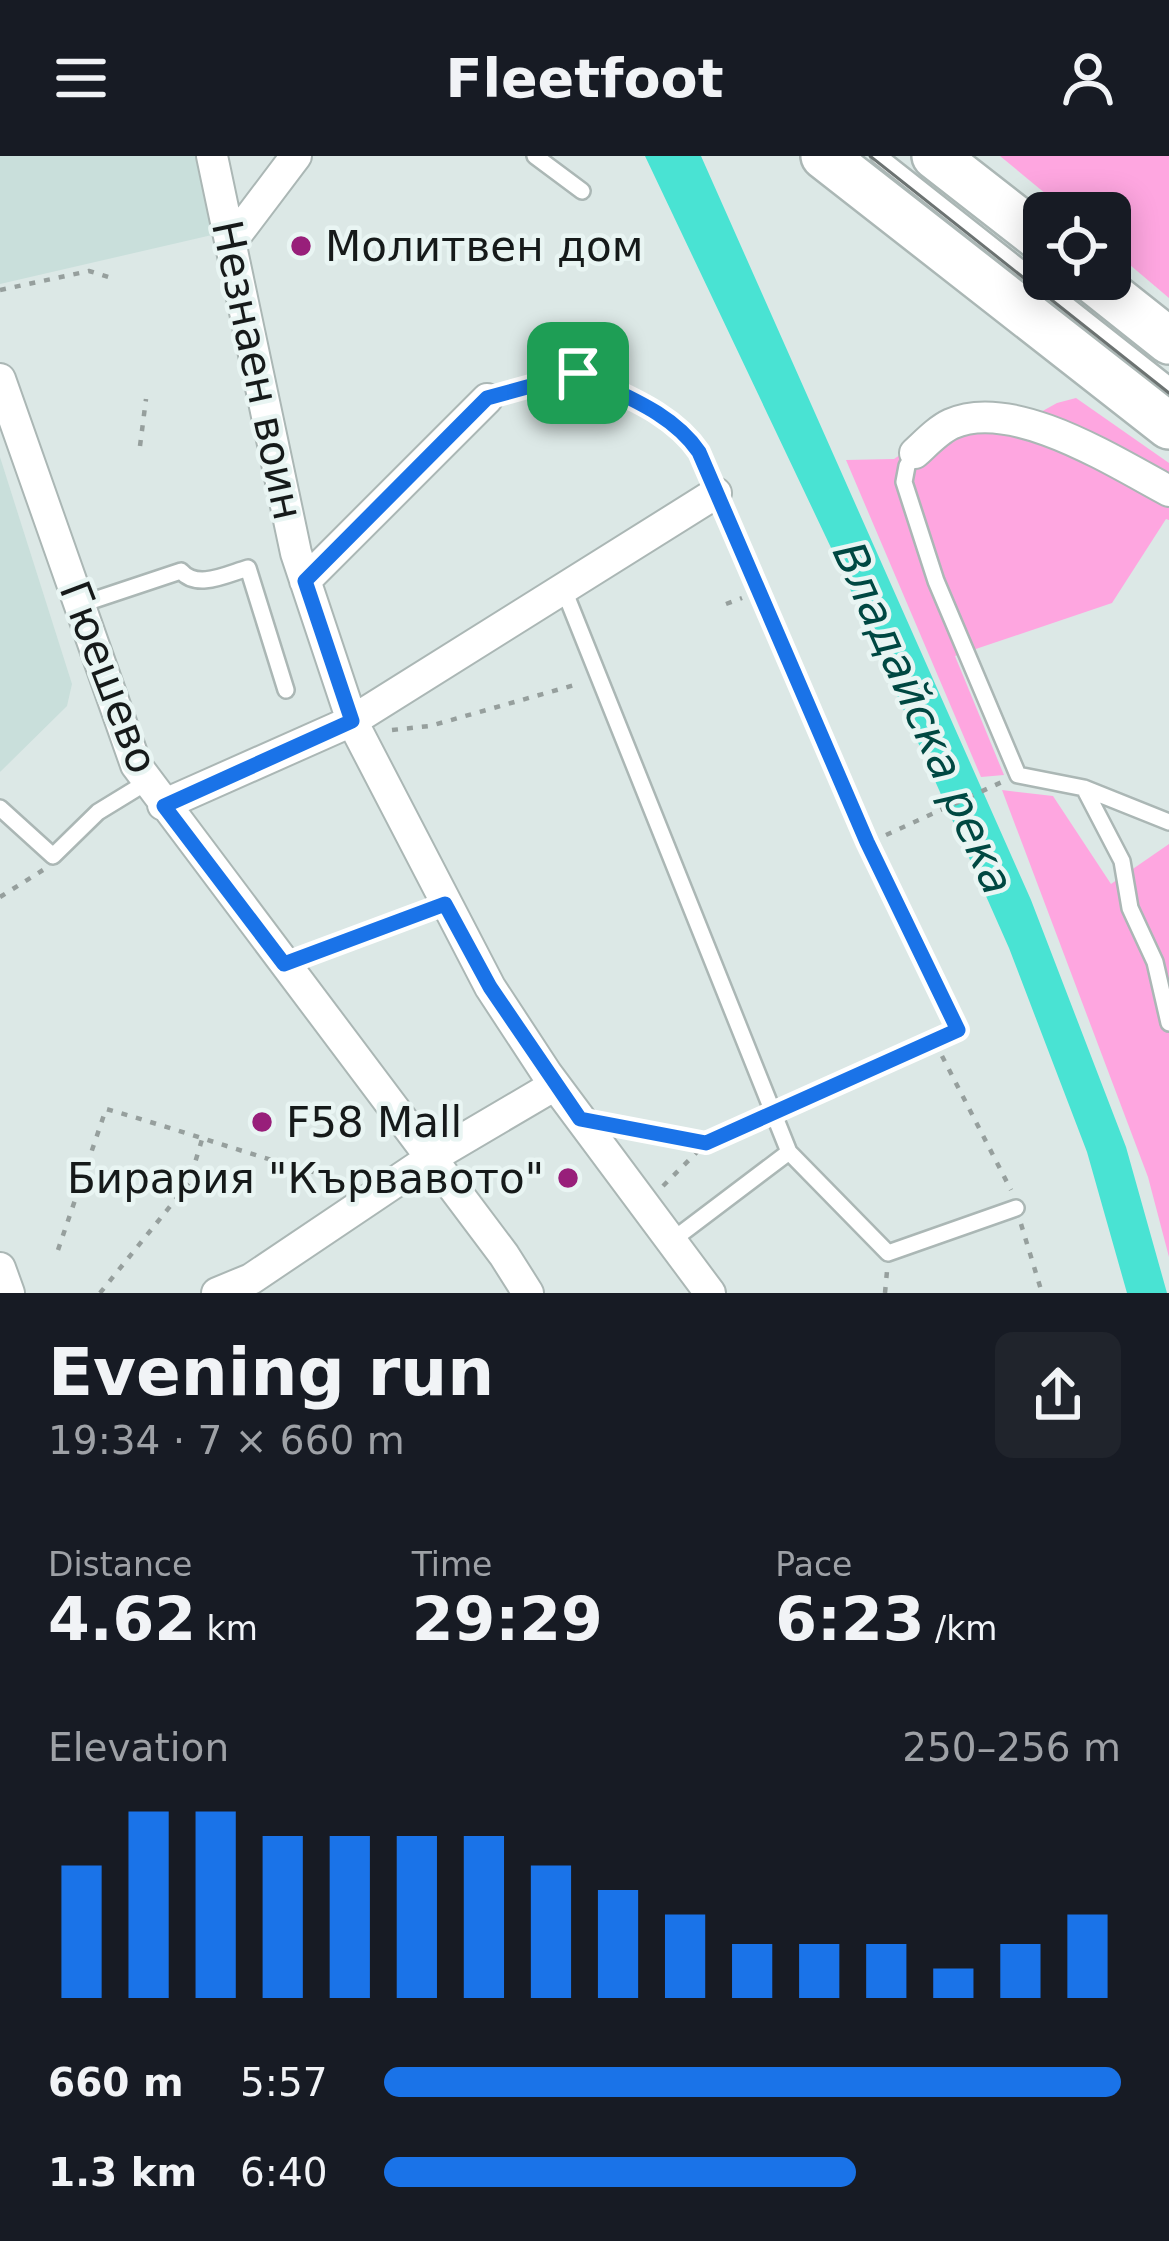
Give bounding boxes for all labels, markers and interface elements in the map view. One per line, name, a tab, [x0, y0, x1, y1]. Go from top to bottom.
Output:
icon: menu	[48, 45, 114, 111]
icon: person	[1055, 45, 1121, 111]
text: Fleetfoot	[446, 47, 723, 110]
map controls	[1023, 192, 1131, 300]
button: locate	[1023, 192, 1131, 300]
street label: Незнаен воин	[202, 216, 313, 524]
place label: Молитвен дом	[325, 222, 643, 271]
marker: Молитвен дом	[288, 233, 314, 259]
pin	[527, 322, 629, 424]
icon: arrive	[545, 340, 611, 406]
water label: Владайска река	[822, 534, 1025, 903]
street label: Гюешево	[50, 574, 168, 780]
place label: F58 Mall	[286, 1098, 462, 1147]
marker: F58 Mall	[249, 1109, 275, 1135]
place label: Бирария "Кървавото"	[67, 1154, 544, 1203]
marker: Бирария "Кървавото"	[555, 1165, 581, 1191]
button: share	[995, 1332, 1121, 1458]
text: Evening run	[48, 1334, 494, 1411]
text: 19:34 · 7 × 660 m	[48, 1418, 405, 1463]
text: Distance	[48, 1545, 192, 1584]
text: Time	[412, 1545, 492, 1584]
text: Pace	[775, 1545, 852, 1584]
text: 4.62	[48, 1584, 196, 1654]
text: 29:29	[412, 1584, 603, 1654]
text: 6:23	[775, 1584, 925, 1654]
text: km	[196, 1609, 258, 1648]
text: /km	[925, 1609, 997, 1648]
text: Elevation	[48, 1725, 229, 1770]
text: 250–256 m	[902, 1725, 1121, 1770]
text: 660 m	[48, 2060, 184, 2105]
text: 5:57	[240, 2060, 328, 2105]
text: 1.3 km	[48, 2150, 197, 2195]
text: 6:40	[240, 2150, 328, 2195]

